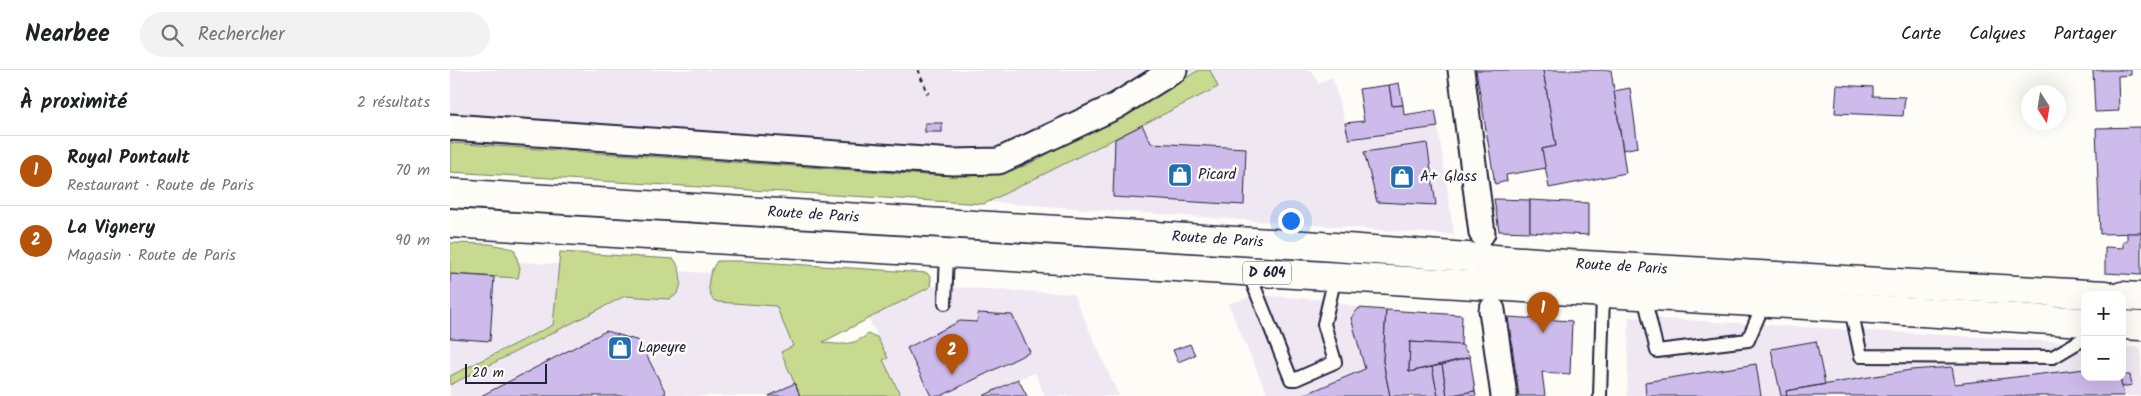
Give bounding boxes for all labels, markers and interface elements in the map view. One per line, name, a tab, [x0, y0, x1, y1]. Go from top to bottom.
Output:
search box	[140, 12, 490, 57]
text: Nearbee	[25, 15, 110, 54]
text: Rechercher	[198, 20, 284, 50]
text: Carte	[1901, 20, 1941, 49]
text: Calques	[1969, 20, 2026, 49]
text: Partager	[2054, 20, 2116, 49]
icon: search	[158, 21, 186, 49]
north arrow	[2021, 85, 2066, 130]
text: À proximité	[20, 86, 127, 119]
text: 2 résultats	[357, 90, 430, 115]
text: Royal Pontault	[67, 143, 190, 173]
text: 1	[34, 158, 38, 183]
text: 70 m	[395, 158, 430, 183]
shop icon: Picard	[1167, 162, 1193, 188]
place label: Picard	[1198, 163, 1236, 187]
shop icon: A+ Glass	[1389, 164, 1415, 190]
place label: A+ Glass	[1420, 165, 1477, 189]
text: Restaurant · Route de Paris	[67, 173, 254, 198]
street label: Route de Paris	[767, 200, 860, 230]
your location	[1278, 208, 1304, 234]
text: La Vignery	[67, 213, 155, 243]
street label: Route de Paris	[1171, 225, 1265, 255]
text: 2	[31, 228, 41, 253]
text: 90 m	[395, 228, 430, 253]
text: Magasin · Route de Paris	[67, 243, 236, 268]
street label: Route de Paris	[1575, 253, 1669, 282]
road number: D 604	[1243, 262, 1291, 284]
map controls	[2081, 291, 2126, 381]
button: +	[2081, 291, 2126, 336]
pin: 1	[1527, 292, 1559, 333]
pin: 2	[936, 334, 968, 375]
shop icon: Lapeyre	[607, 335, 633, 361]
place label: Lapeyre	[638, 336, 686, 360]
button: −	[2081, 336, 2126, 381]
scale bar	[465, 361, 548, 384]
text: 20 m	[472, 362, 504, 384]

